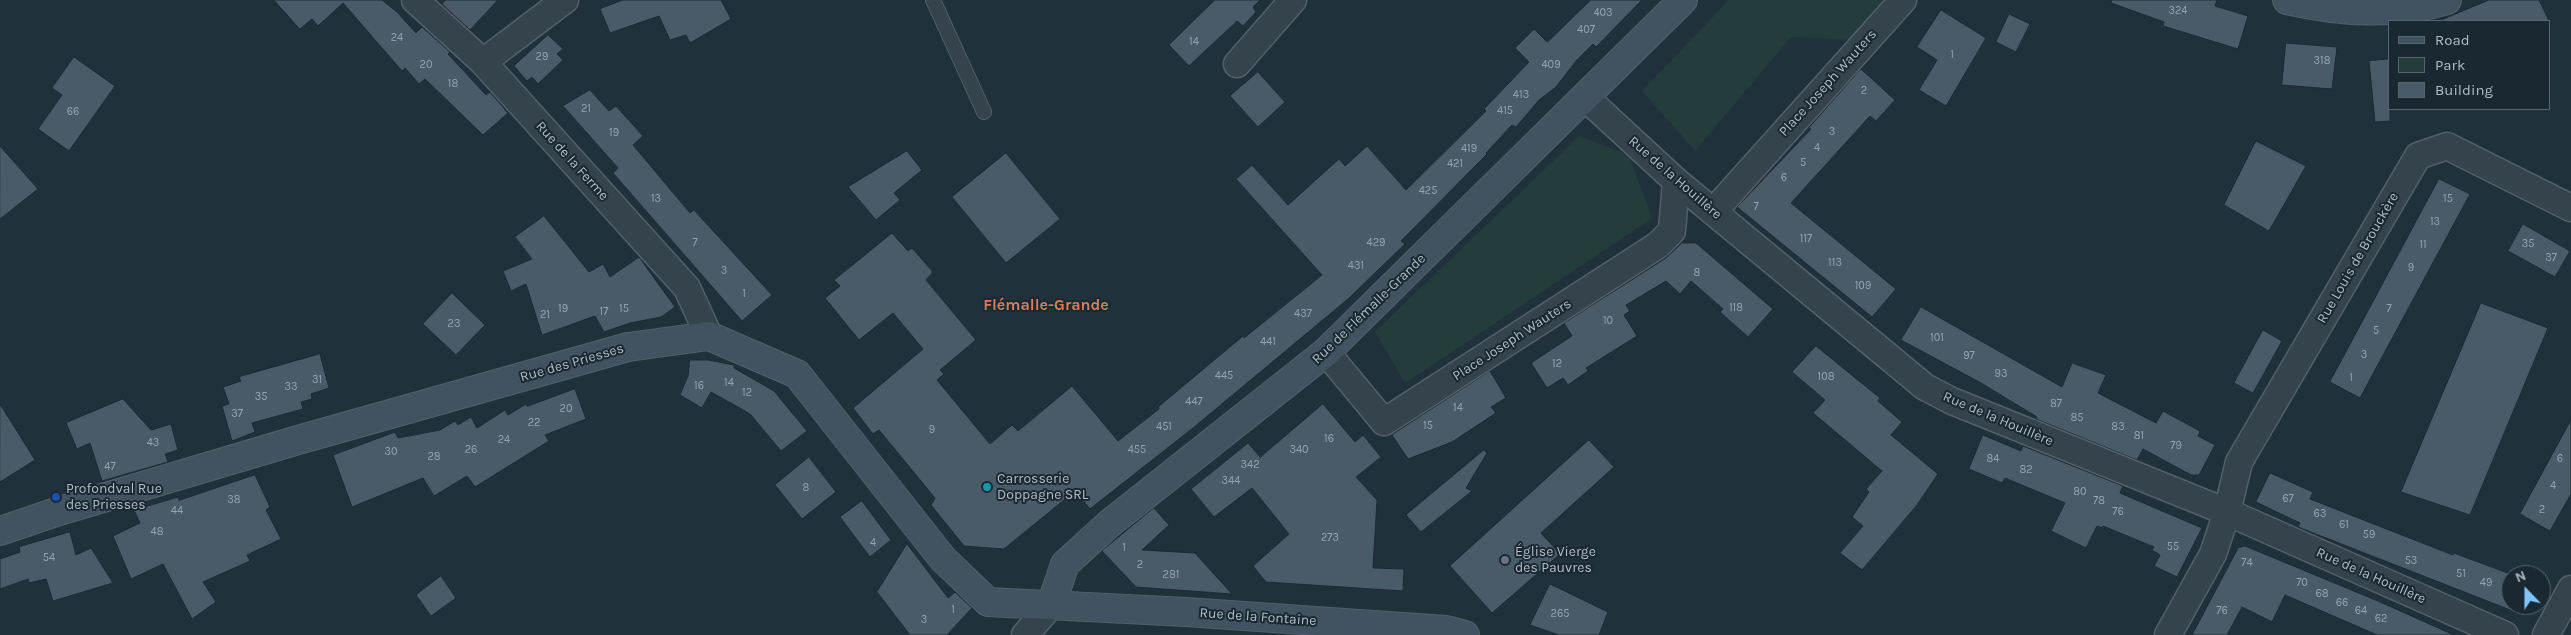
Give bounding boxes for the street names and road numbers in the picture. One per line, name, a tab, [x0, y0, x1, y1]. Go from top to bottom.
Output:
street label: Place Joseph Wauters	[1776, 26, 1880, 140]
street label: Rue de la Ferme	[532, 118, 612, 204]
street label: Rue de la Houillère	[1625, 133, 1725, 223]
street label: Rue Louis de Brouckère	[2314, 190, 2402, 326]
street label: Rue de Flémalle-Grande	[1309, 250, 1429, 368]
street label: Place Joseph Wauters	[1450, 295, 1574, 385]
street label: Rue des Priesses	[518, 340, 626, 386]
street label: Rue de la Houillère	[1940, 388, 2056, 450]
street label: Rue de la Houillère	[2314, 544, 2428, 608]
street label: Rue de la Fontaine	[1199, 605, 1317, 629]

